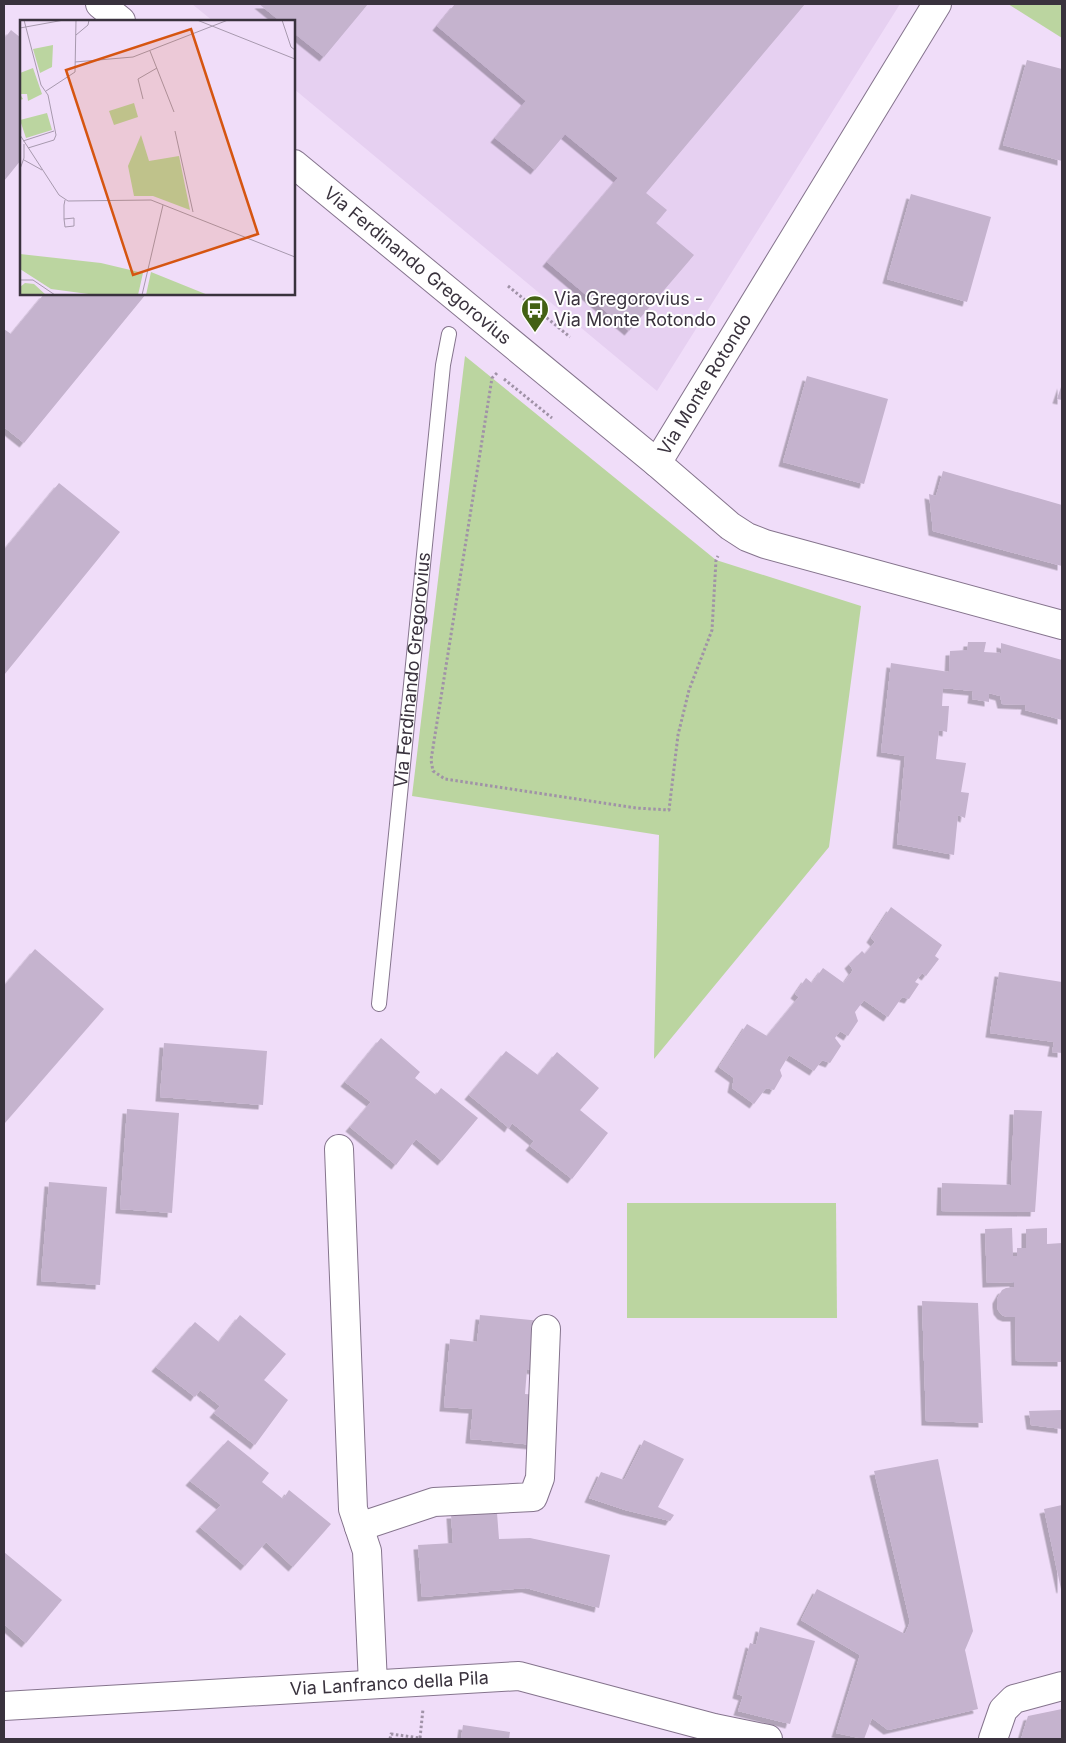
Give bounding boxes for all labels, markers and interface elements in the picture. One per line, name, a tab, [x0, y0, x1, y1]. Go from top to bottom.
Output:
inset map	[20, 20, 295, 295]
street label: Via Ferdinando Gregorovius	[320, 182, 516, 349]
place label: Via Gregorovius - Via Monte Rotondo	[554, 288, 716, 330]
bus stop icon: Via Gregorovius - Via Monte Rotondo	[520, 294, 550, 333]
street label: Via Monte Rotondo	[653, 310, 756, 459]
street label: Via Ferdinando Gregorovius	[390, 551, 434, 788]
street label: Via Lanfranco della Pila	[289, 1667, 489, 1699]

